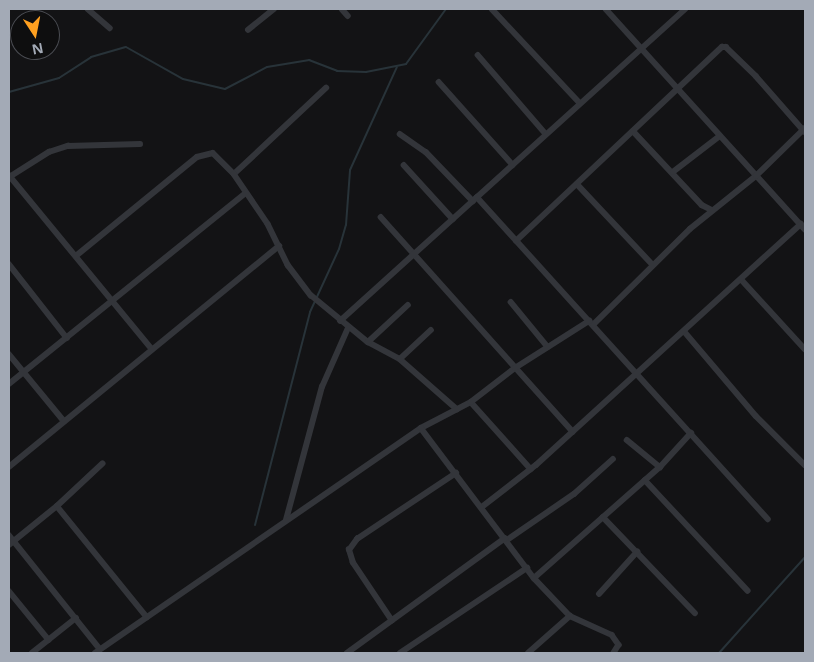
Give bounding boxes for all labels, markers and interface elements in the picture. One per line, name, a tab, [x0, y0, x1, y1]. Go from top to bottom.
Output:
north arrow	[10, 10, 60, 60]
text: N	[30, 39, 45, 60]

